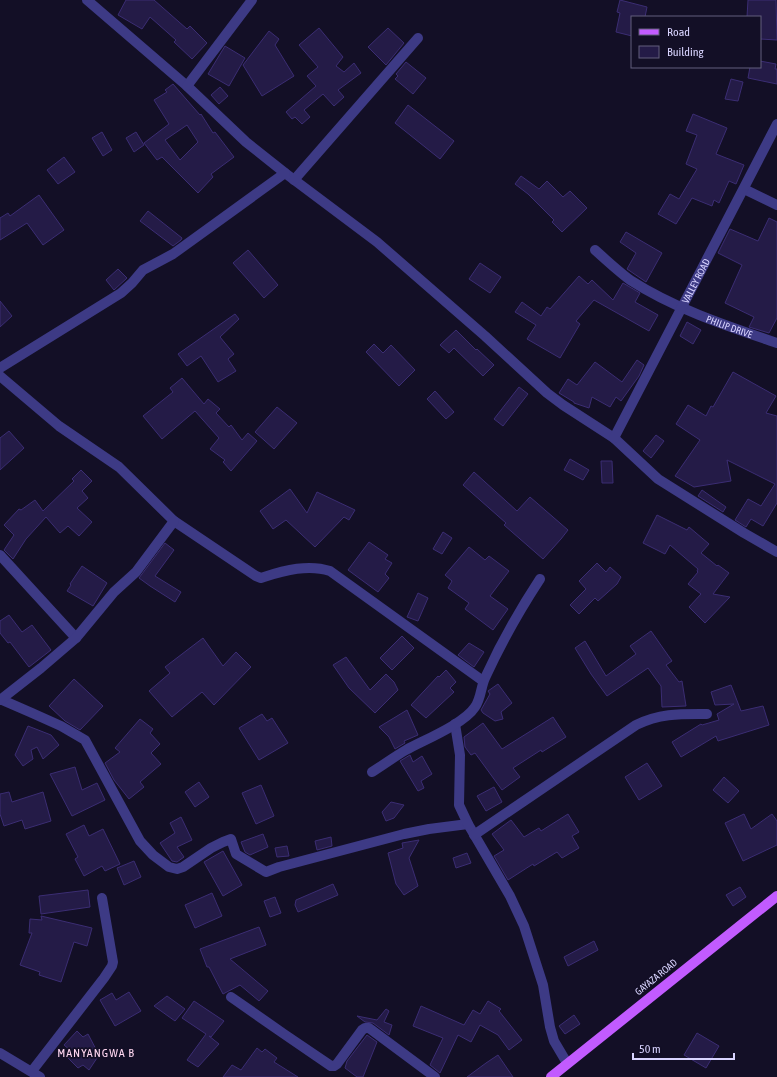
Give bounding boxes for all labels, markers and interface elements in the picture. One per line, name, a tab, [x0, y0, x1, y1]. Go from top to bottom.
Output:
legend	[631, 16, 761, 68]
text: Road	[667, 25, 690, 39]
text: Building	[667, 45, 705, 59]
street label: VALLEY ROAD	[679, 256, 712, 305]
street label: PHILIP DRIVE	[705, 313, 755, 340]
street label: GAYAZA ROAD	[633, 957, 679, 997]
scale bar	[633, 1035, 734, 1061]
text: 50 m	[639, 1042, 661, 1056]
district label: MANYANGWA B	[57, 1046, 135, 1060]

